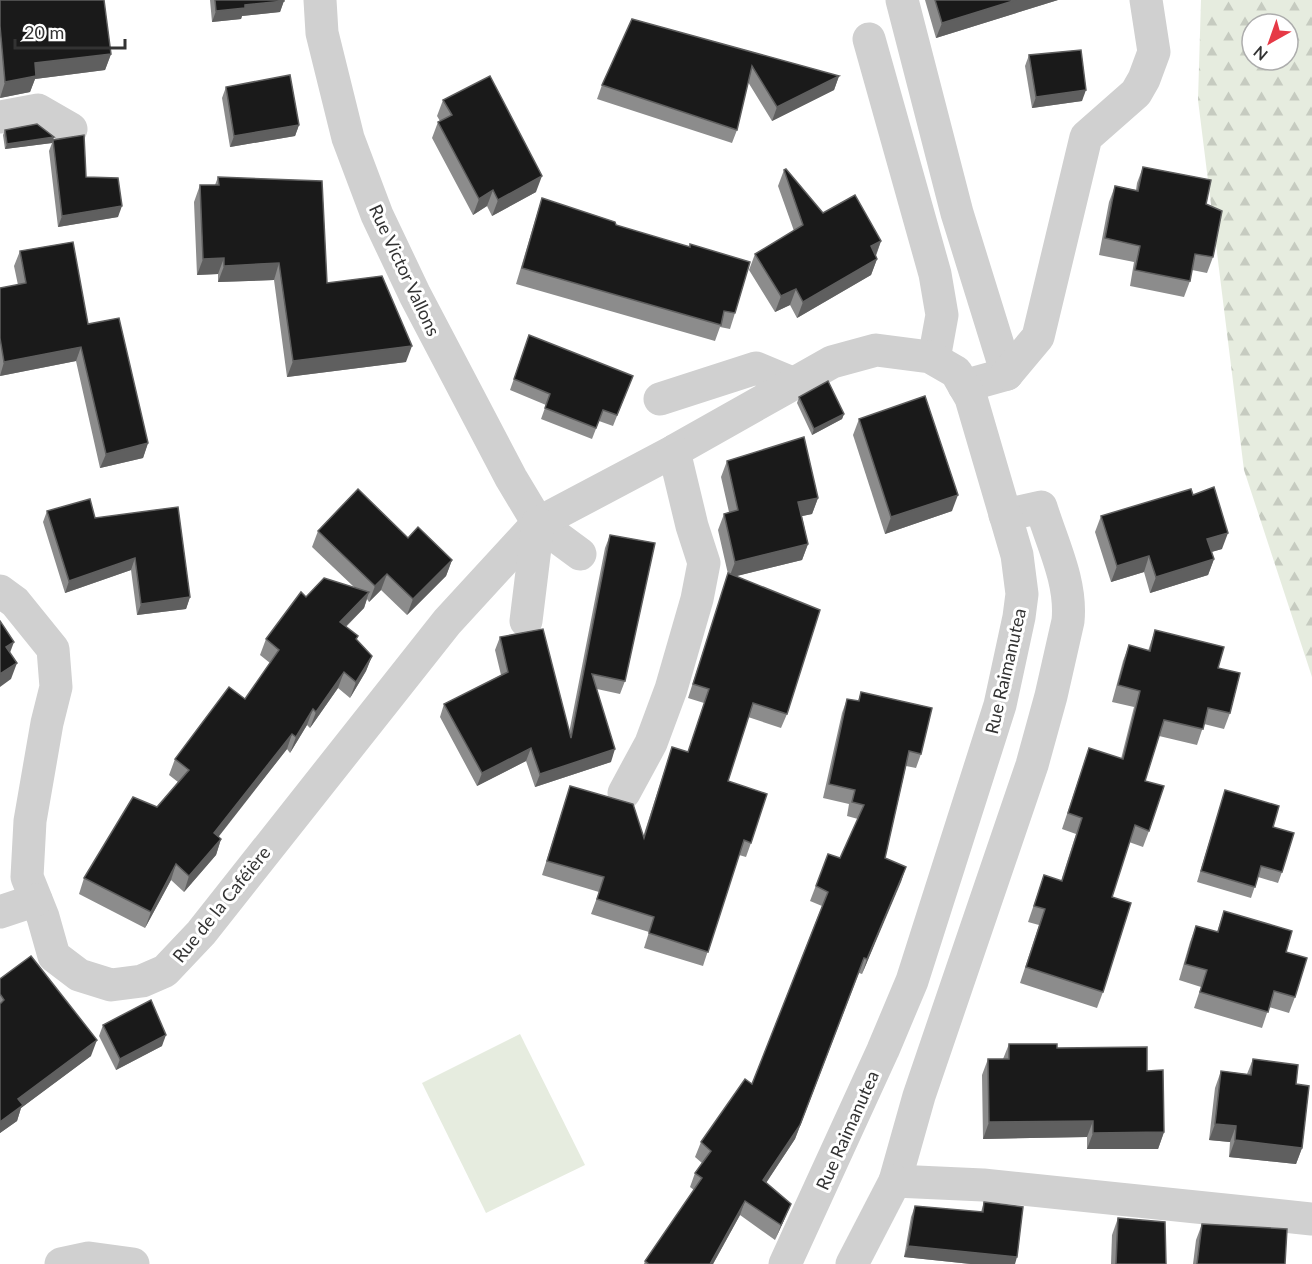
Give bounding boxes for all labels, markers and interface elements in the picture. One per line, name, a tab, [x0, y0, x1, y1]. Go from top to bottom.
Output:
scale bar	[15, 12, 124, 50]
north arrow	[1240, 12, 1300, 72]
text: 20 m	[24, 21, 64, 43]
text: N	[1249, 43, 1271, 65]
street label: Rue Victor Vallons	[365, 201, 445, 339]
street label: Rue Raimanutea	[980, 606, 1030, 736]
street label: Rue de la Caféière	[167, 842, 275, 966]
street label: Rue Raimanutea	[811, 1067, 883, 1193]

